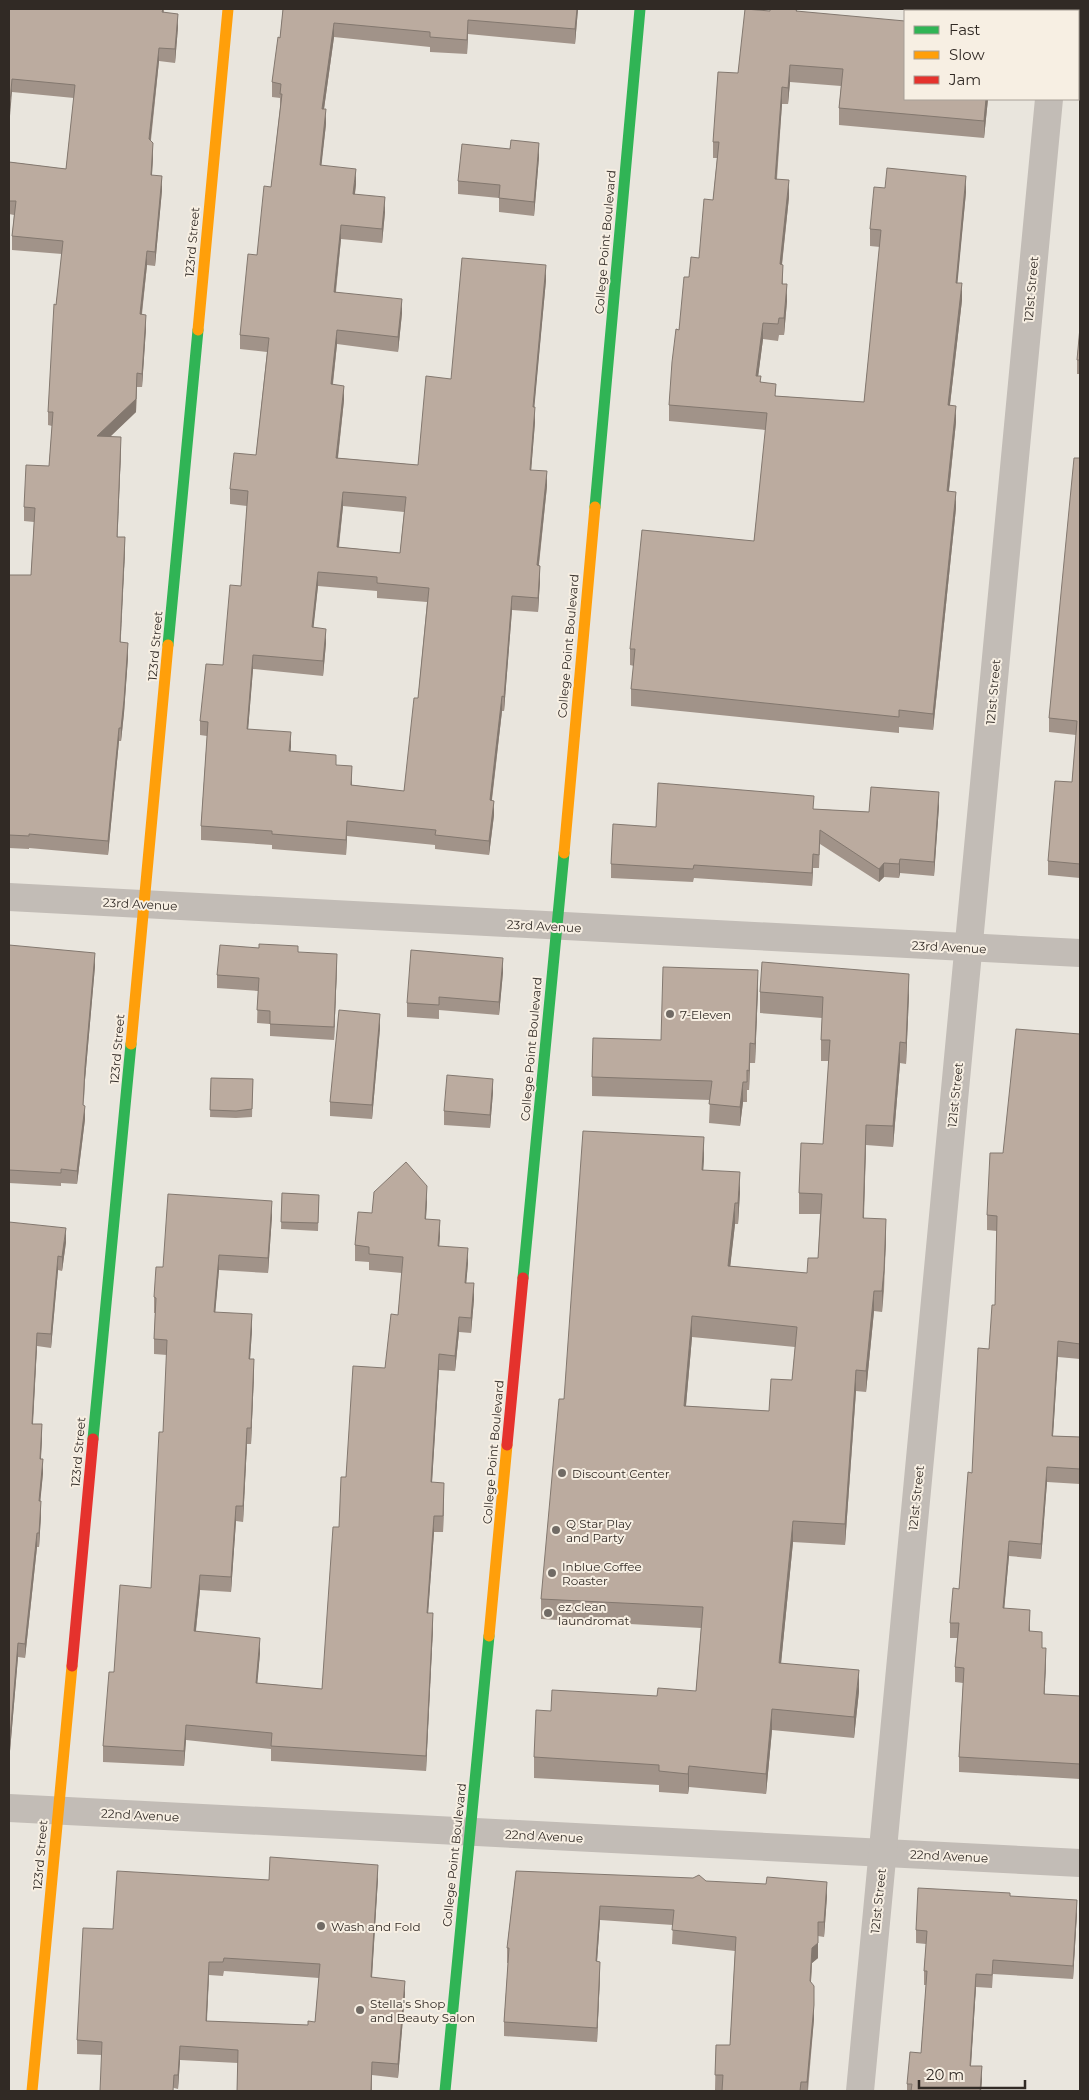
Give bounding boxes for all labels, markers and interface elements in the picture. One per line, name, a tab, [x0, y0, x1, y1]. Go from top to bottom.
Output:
legend	[904, 10, 1079, 100]
text: Fast	[949, 20, 980, 39]
text: Slow	[949, 45, 985, 64]
text: Jam	[948, 70, 981, 89]
street label: College Point Boulevard	[591, 169, 619, 315]
street label: 123rd Street	[181, 206, 203, 278]
street label: 121st Street	[1021, 256, 1041, 322]
street label: College Point Boulevard	[554, 573, 582, 719]
street label: 123rd Street	[144, 610, 166, 682]
street label: 121st Street	[983, 659, 1003, 725]
street label: 23rd Avenue	[102, 895, 178, 913]
street label: 23rd Avenue	[506, 917, 582, 935]
street label: 23rd Avenue	[911, 938, 987, 956]
street label: College Point Boulevard	[517, 976, 545, 1122]
place label: 7-Eleven	[680, 1007, 731, 1022]
marker: 7-Eleven	[664, 1008, 676, 1020]
street label: 123rd Street	[106, 1013, 128, 1085]
street label: 121st Street	[944, 1061, 966, 1128]
street label: College Point Boulevard	[479, 1379, 507, 1525]
street label: 123rd Street	[67, 1416, 89, 1488]
street label: 121st Street	[905, 1464, 927, 1531]
place label: Discount Center	[572, 1466, 670, 1481]
marker: Discount Center	[556, 1467, 568, 1479]
place label: Q Star Play and Party	[566, 1516, 632, 1545]
marker: Q Star Play and Party	[550, 1524, 562, 1536]
place label: Inblue Coffee Roaster	[562, 1559, 642, 1588]
marker: Inblue Coffee Roaster	[546, 1567, 558, 1579]
place label: ez clean laundromat	[558, 1599, 630, 1628]
marker: ez clean laundromat	[542, 1607, 554, 1619]
street label: College Point Boulevard	[439, 1782, 469, 1928]
street label: 22nd Avenue	[101, 1805, 179, 1825]
street label: 123rd Street	[29, 1819, 51, 1891]
street label: 22nd Avenue	[505, 1826, 583, 1846]
street label: 22nd Avenue	[910, 1846, 988, 1866]
street label: 121st Street	[867, 1867, 889, 1934]
place label: Wash and Fold	[331, 1919, 421, 1934]
marker: Wash and Fold	[315, 1920, 327, 1932]
place label: Stella's Shop and Beauty Salon	[370, 1996, 475, 2025]
marker: Stella's Shop and Beauty Salon	[354, 2004, 366, 2016]
scale bar	[919, 2058, 1025, 2090]
text: 20 m	[926, 2065, 964, 2084]

